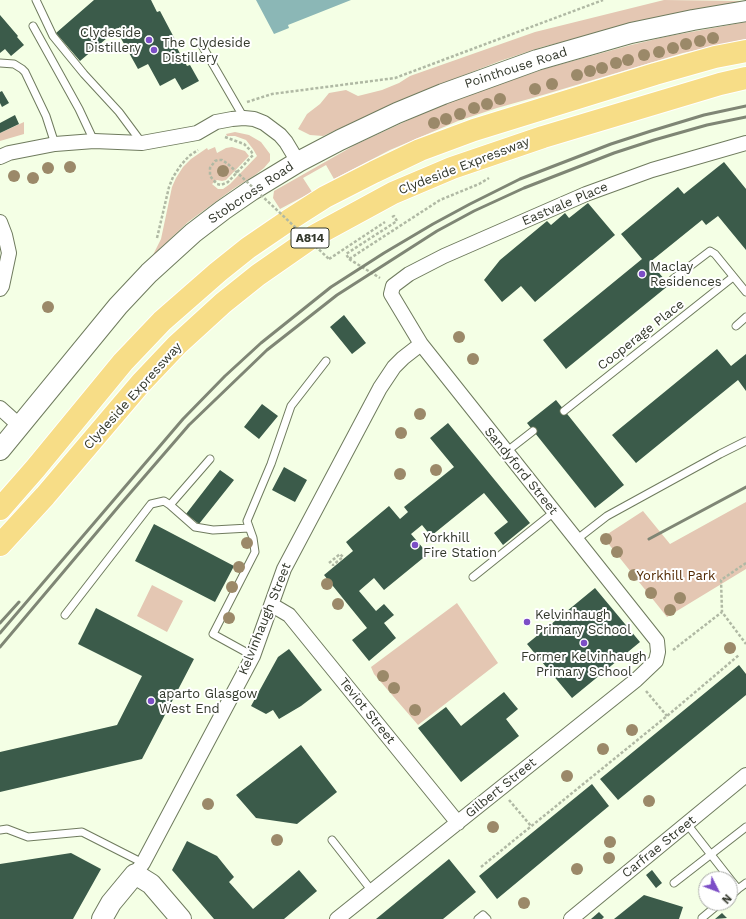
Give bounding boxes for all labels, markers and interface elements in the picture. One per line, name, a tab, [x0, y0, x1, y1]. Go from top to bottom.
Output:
place label: Clydeside Distillery	[80, 25, 141, 56]
marker: Clydeside Distillery	[144, 35, 154, 45]
place label: The Clydeside Distillery	[162, 35, 250, 66]
street label: Pointhouse Road	[463, 44, 569, 92]
marker: The Clydeside Distillery	[149, 45, 159, 55]
street label: Clydeside Expressway	[396, 134, 532, 198]
street label: Stobcross Road	[205, 159, 297, 227]
street label: Eastvale Place	[520, 179, 610, 229]
road number: A814	[291, 228, 329, 248]
place label: Maclay Residences	[650, 259, 722, 290]
marker: Maclay Residences	[637, 269, 647, 279]
street label: Cooperage Place	[595, 296, 687, 374]
street label: Clydeside Expressway	[81, 339, 185, 453]
street label: Sandyford Street	[481, 424, 561, 518]
place label: Yorkhill Fire Station	[423, 530, 497, 561]
marker: Yorkhill Fire Station	[410, 540, 420, 550]
street label: Kelvinhaugh Street	[235, 561, 295, 677]
park label: Yorkhill Park	[637, 568, 715, 584]
place label: Kelvinhaugh Primary School	[535, 607, 631, 638]
marker: Kelvinhaugh Primary School	[522, 617, 532, 627]
marker: Former Kelvinhaugh Primary School	[579, 638, 589, 648]
place label: Former Kelvinhaugh Primary School	[521, 649, 647, 680]
street label: Teviot Street	[336, 675, 398, 747]
place label: aparto Glasgow West End	[159, 686, 257, 717]
marker: aparto Glasgow West End	[146, 696, 156, 706]
street label: Gilbert Street	[463, 755, 539, 821]
street label: Carfrae Street	[619, 813, 699, 881]
north arrow	[698, 871, 738, 911]
text: N	[719, 891, 734, 906]

